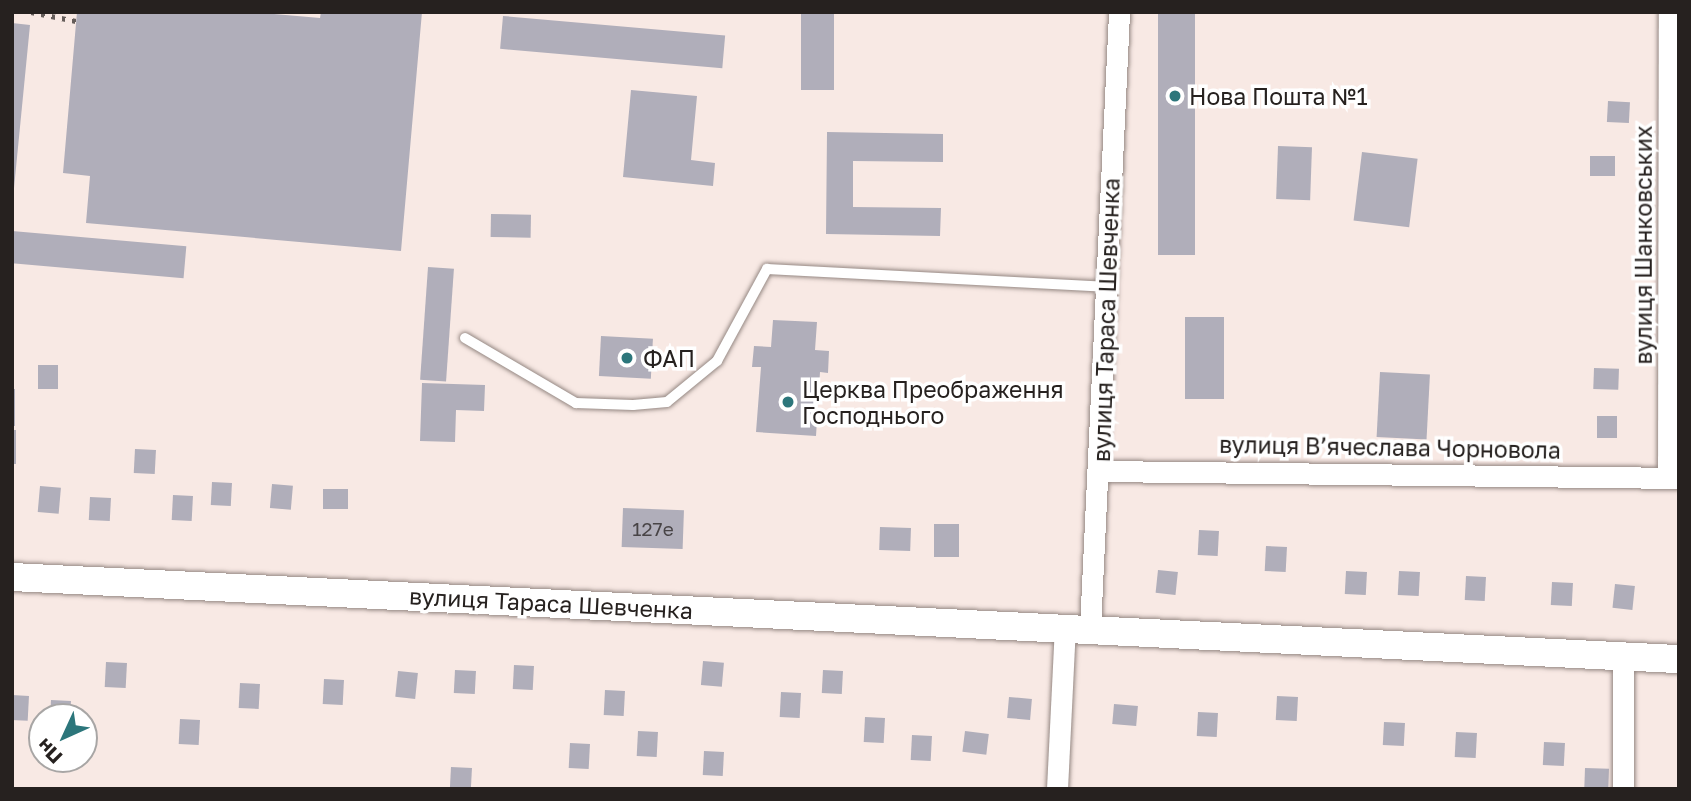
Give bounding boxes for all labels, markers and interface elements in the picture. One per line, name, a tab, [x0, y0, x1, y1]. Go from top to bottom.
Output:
place label: Нова Пошта №1	[1189, 82, 1368, 110]
marker: Нова Пошта №1	[1167, 88, 1183, 104]
street label: вулиця Шанковських	[1629, 125, 1657, 365]
street label: вулиця Тараса Шевченка	[1087, 178, 1125, 462]
place label: ФАП	[643, 344, 695, 372]
marker: ФАП	[617, 348, 637, 368]
place label: Церква Преображення Господнього	[802, 375, 1064, 429]
marker: Церква Преображення Господнього	[780, 394, 796, 410]
street label: вулиця Вʼячеслава Чорновола	[1219, 430, 1561, 464]
house number: 127е	[632, 518, 674, 540]
street label: вулиця Тараса Шевченка	[408, 582, 694, 624]
north arrow	[28, 703, 98, 773]
text: Пн	[32, 735, 66, 769]

